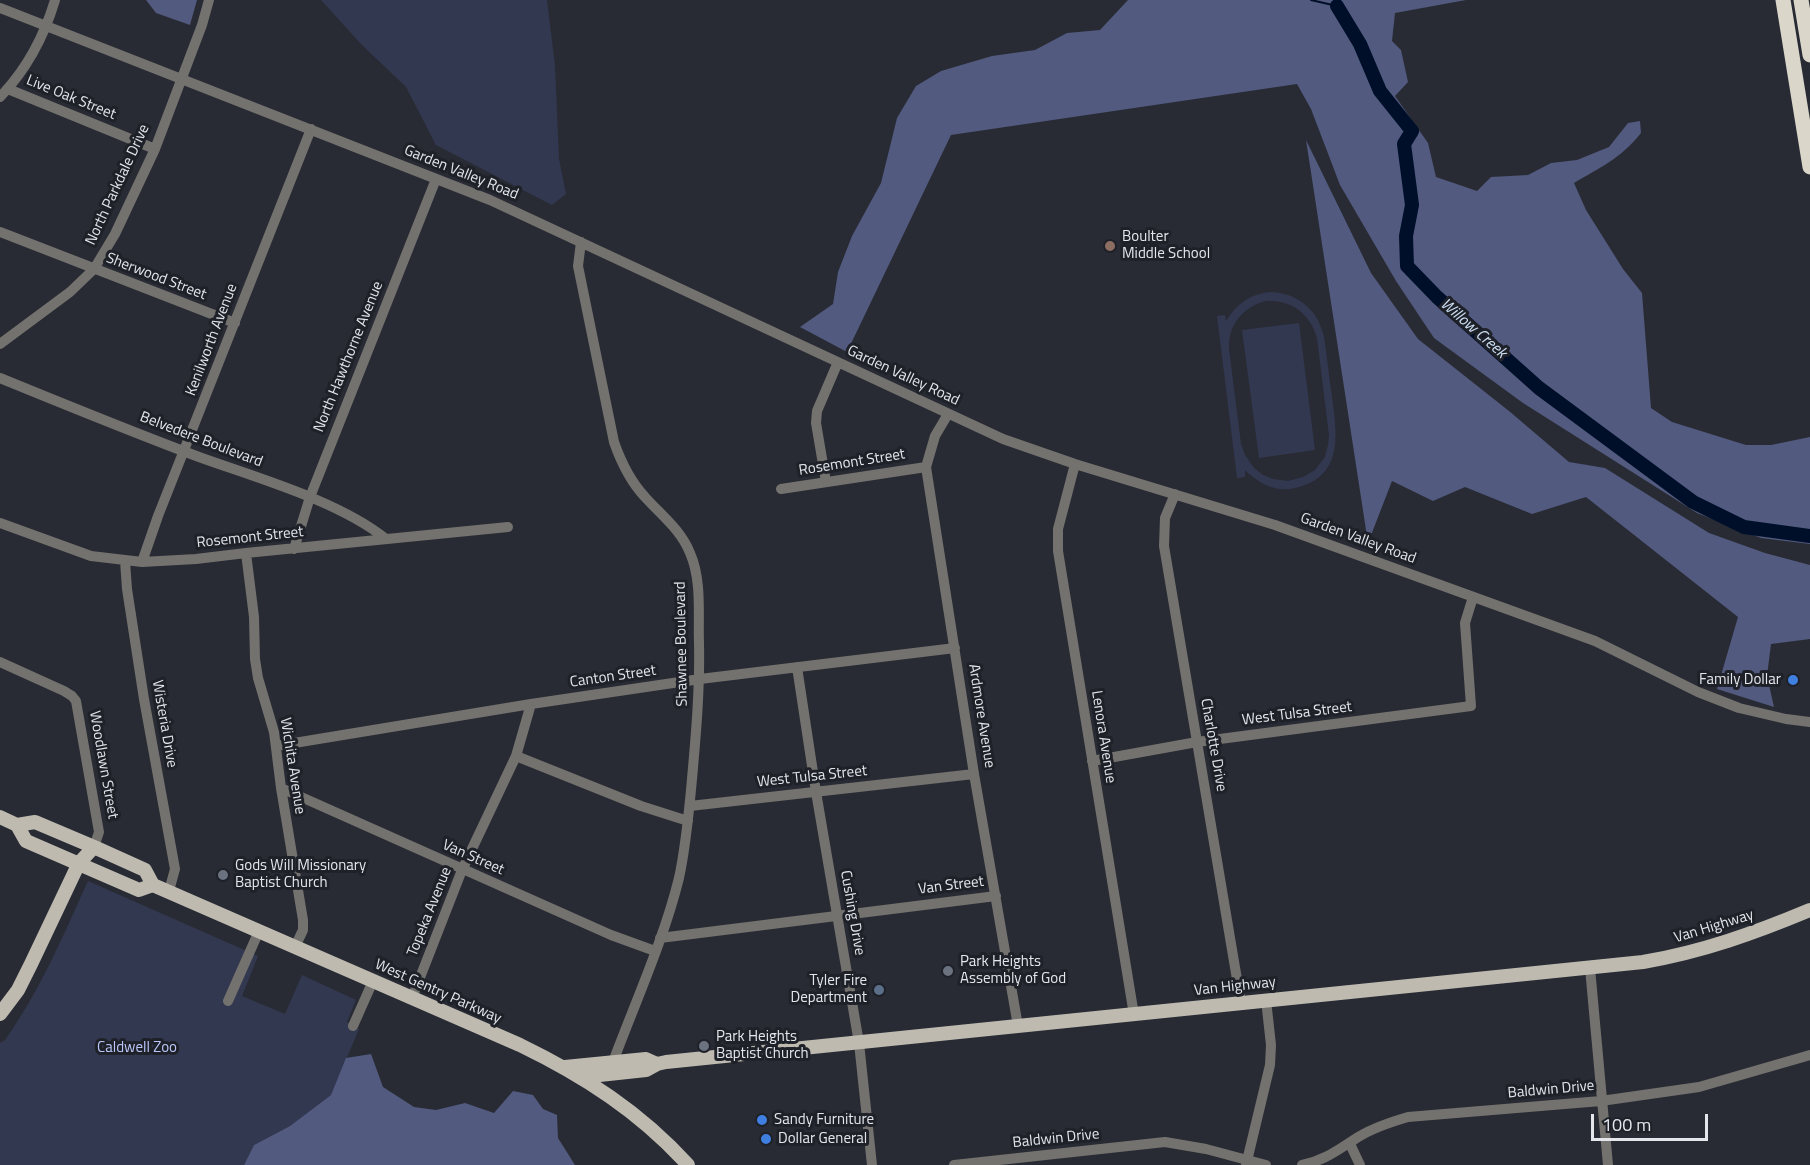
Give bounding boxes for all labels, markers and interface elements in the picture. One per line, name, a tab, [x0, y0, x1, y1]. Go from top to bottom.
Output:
street label: Live Oak Street	[24, 72, 118, 124]
street label: North Parkdale Drive	[82, 122, 154, 248]
street label: Garden Valley Road	[401, 142, 521, 204]
place label: Boulter Middle School	[1122, 228, 1210, 263]
marker: Boulter Middle School	[1103, 239, 1117, 253]
street label: Sherwood Street	[103, 250, 209, 304]
street label: North Hawthorne Avenue	[310, 279, 388, 435]
street label: Kenilworth Avenue	[182, 281, 242, 399]
water label: Willow Creek	[1436, 295, 1510, 363]
street label: Garden Valley Road	[844, 342, 962, 410]
street label: Belvedere Boulevard	[137, 408, 265, 472]
street label: Rosemont Street	[798, 446, 906, 480]
street label: Garden Valley Road	[1298, 510, 1418, 568]
street label: Rosemont Street	[196, 523, 304, 553]
street label: Shawnee Boulevard	[672, 581, 692, 707]
street label: Canton Street	[569, 662, 657, 692]
street label: Ardmore Avenue	[964, 663, 998, 769]
place label: Family Dollar	[1699, 671, 1781, 689]
marker: Family Dollar	[1786, 673, 1800, 687]
street label: Wisteria Drive	[147, 679, 181, 769]
street label: Lenora Avenue	[1087, 689, 1119, 785]
street label: Charlotte Drive	[1196, 697, 1230, 793]
street label: West Tulsa Street	[1241, 698, 1353, 730]
street label: Woodlawn Street	[85, 710, 121, 820]
street label: Wichita Avenue	[275, 716, 309, 816]
street label: West Tulsa Street	[756, 762, 868, 792]
street label: Van Street	[439, 836, 507, 880]
place label: Gods Will Missionary Baptist Church	[235, 857, 366, 892]
street label: Topeka Avenue	[404, 865, 456, 959]
marker: Gods Will Missionary Baptist Church	[216, 868, 230, 882]
street label: Cushing Drive	[836, 869, 868, 957]
street label: Van Street	[917, 873, 985, 899]
street label: Van Highway	[1672, 906, 1756, 948]
place label: Park Heights Assembly of God	[960, 953, 1066, 988]
street label: West Gentry Parkway	[372, 956, 504, 1028]
marker: Park Heights Assembly of God	[941, 964, 955, 978]
place label: Tyler Fire Department	[790, 972, 867, 1007]
street label: Van Highway	[1193, 974, 1277, 1000]
marker: Tyler Fire Department	[872, 983, 886, 997]
place label: Park Heights Baptist Church	[716, 1028, 809, 1063]
park label: Caldwell Zoo	[97, 1039, 177, 1057]
marker: Park Heights Baptist Church	[697, 1039, 711, 1053]
street label: Baldwin Drive	[1507, 1077, 1595, 1103]
scale bar	[1594, 1102, 1711, 1140]
place label: Sandy Furniture	[774, 1111, 874, 1129]
text: 100 m	[1602, 1111, 1651, 1138]
marker: Sandy Furniture	[755, 1113, 769, 1127]
street label: Baldwin Drive	[1012, 1126, 1100, 1152]
place label: Dollar General	[778, 1130, 867, 1148]
marker: Dollar General	[759, 1132, 773, 1146]

